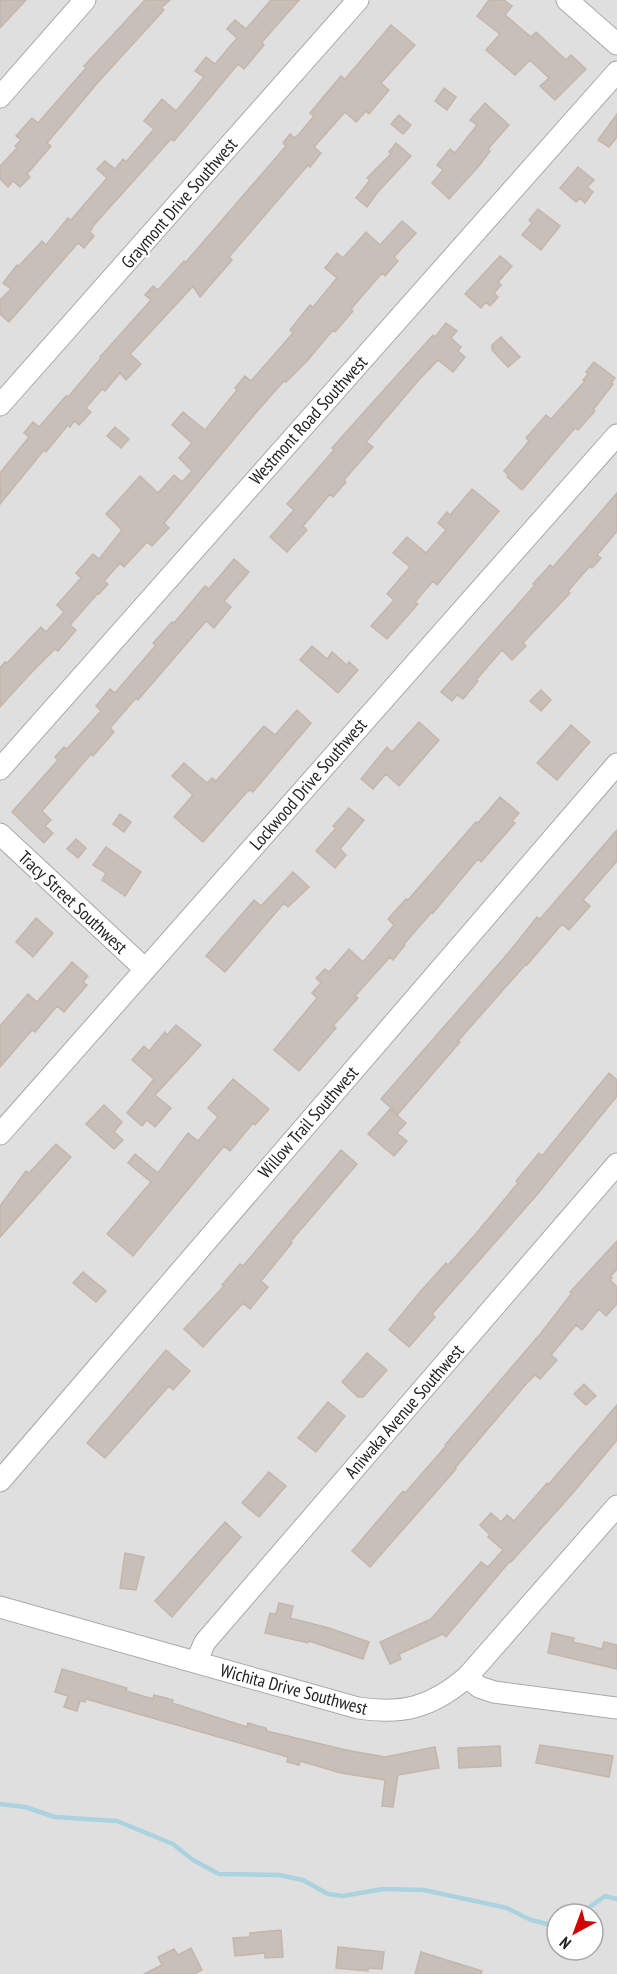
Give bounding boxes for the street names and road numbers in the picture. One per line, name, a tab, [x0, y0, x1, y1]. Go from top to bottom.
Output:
street label: Graymont Drive Southwest	[116, 133, 242, 273]
street label: Westmont Road Southwest	[244, 351, 372, 489]
street label: Lockwood Drive Southwest	[245, 713, 372, 855]
street label: Tracy Street Southwest	[14, 845, 132, 959]
street label: Willow Trail Southwest	[253, 1061, 363, 1183]
street label: Aniwaka Avenue Southwest	[340, 1339, 468, 1483]
street label: Wichita Drive Southwest	[218, 1658, 370, 1720]

